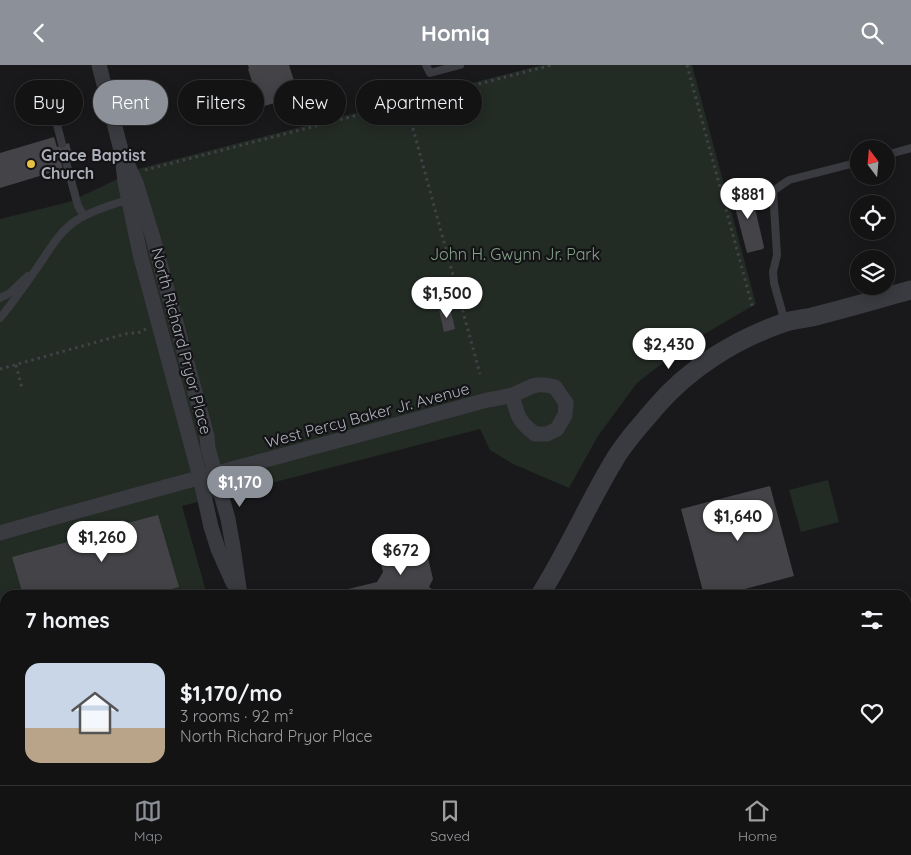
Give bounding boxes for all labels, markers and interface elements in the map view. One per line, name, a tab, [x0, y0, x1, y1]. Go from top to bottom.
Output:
icon: back	[25, 19, 53, 47]
text: Homiq	[421, 19, 490, 47]
icon: search	[858, 19, 886, 47]
chip: Buy	[15, 80, 83, 125]
chip: Rent	[93, 80, 168, 125]
chip: Filters	[178, 80, 264, 125]
chip: New	[274, 80, 346, 125]
chip: Apartment	[356, 80, 482, 125]
north arrow	[850, 140, 895, 185]
map controls	[850, 140, 895, 295]
place label: Grace Baptist Church	[41, 145, 146, 183]
marker: Grace Baptist Church	[25, 158, 37, 170]
pin: $881	[718, 177, 778, 220]
text: $881	[731, 184, 765, 204]
button: locate	[850, 195, 895, 240]
park label: John H. Gwynn Jr. Park	[430, 244, 600, 264]
street label: North Richard Pryor Place	[147, 245, 217, 437]
button: layers	[850, 250, 895, 295]
pin: $1,500	[406, 277, 488, 319]
text: $1,500	[422, 283, 472, 303]
pin: $2,430	[628, 327, 710, 370]
text: $2,430	[644, 334, 694, 354]
street label: West Percy Baker Jr. Avenue	[262, 378, 472, 452]
pin: $1,170	[199, 465, 281, 508]
text: $1,170	[218, 472, 262, 492]
pin: $1,640	[697, 499, 779, 542]
text: $1,640	[714, 506, 762, 526]
pin: $1,260	[61, 521, 143, 563]
text: $1,260	[78, 527, 126, 547]
pin: $672	[371, 533, 431, 576]
text: $672	[383, 540, 419, 560]
icon: filters	[858, 606, 886, 634]
text: 7 homes	[25, 607, 110, 633]
text: $1,170/mo	[180, 680, 282, 706]
icon: home	[65, 683, 125, 743]
icon: heart	[858, 699, 886, 727]
text: 3 rooms · 92 m²	[180, 706, 294, 726]
text: North Richard Pryor Place	[180, 726, 373, 746]
tab: Map	[134, 797, 162, 845]
tab: Saved	[430, 797, 470, 845]
tab: Home	[738, 797, 777, 845]

